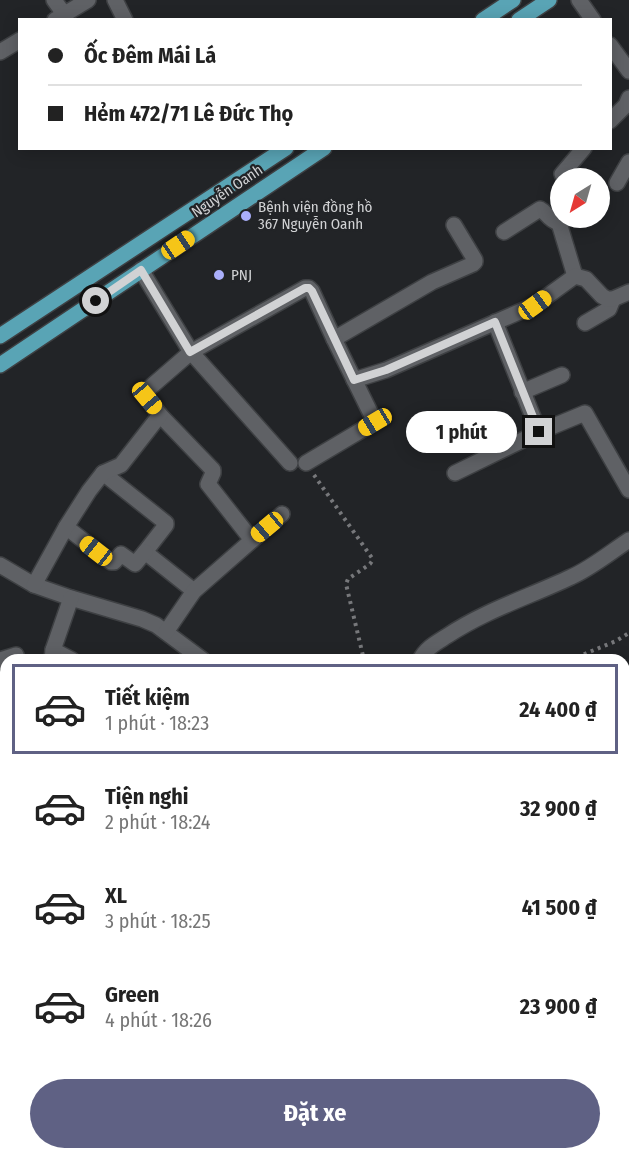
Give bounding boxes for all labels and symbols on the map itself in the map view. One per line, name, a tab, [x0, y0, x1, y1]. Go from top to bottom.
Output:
street label: Nguyễn Oanh	[188, 161, 266, 221]
north arrow	[550, 168, 610, 228]
place label: Bệnh viện đồng hồ 367 Nguyễn Oanh	[258, 198, 373, 233]
marker: Bệnh viện đồng hồ 367 Nguyễn Oanh	[239, 209, 253, 223]
car	[158, 227, 198, 263]
place label: PNJ	[231, 266, 252, 284]
marker: PNJ	[212, 268, 226, 282]
route start	[82, 287, 109, 314]
car	[515, 287, 555, 323]
car	[129, 378, 165, 418]
car	[355, 405, 395, 439]
callout: 1 phút	[407, 411, 518, 453]
route end	[525, 418, 552, 445]
car	[247, 509, 287, 545]
car	[76, 533, 116, 569]

